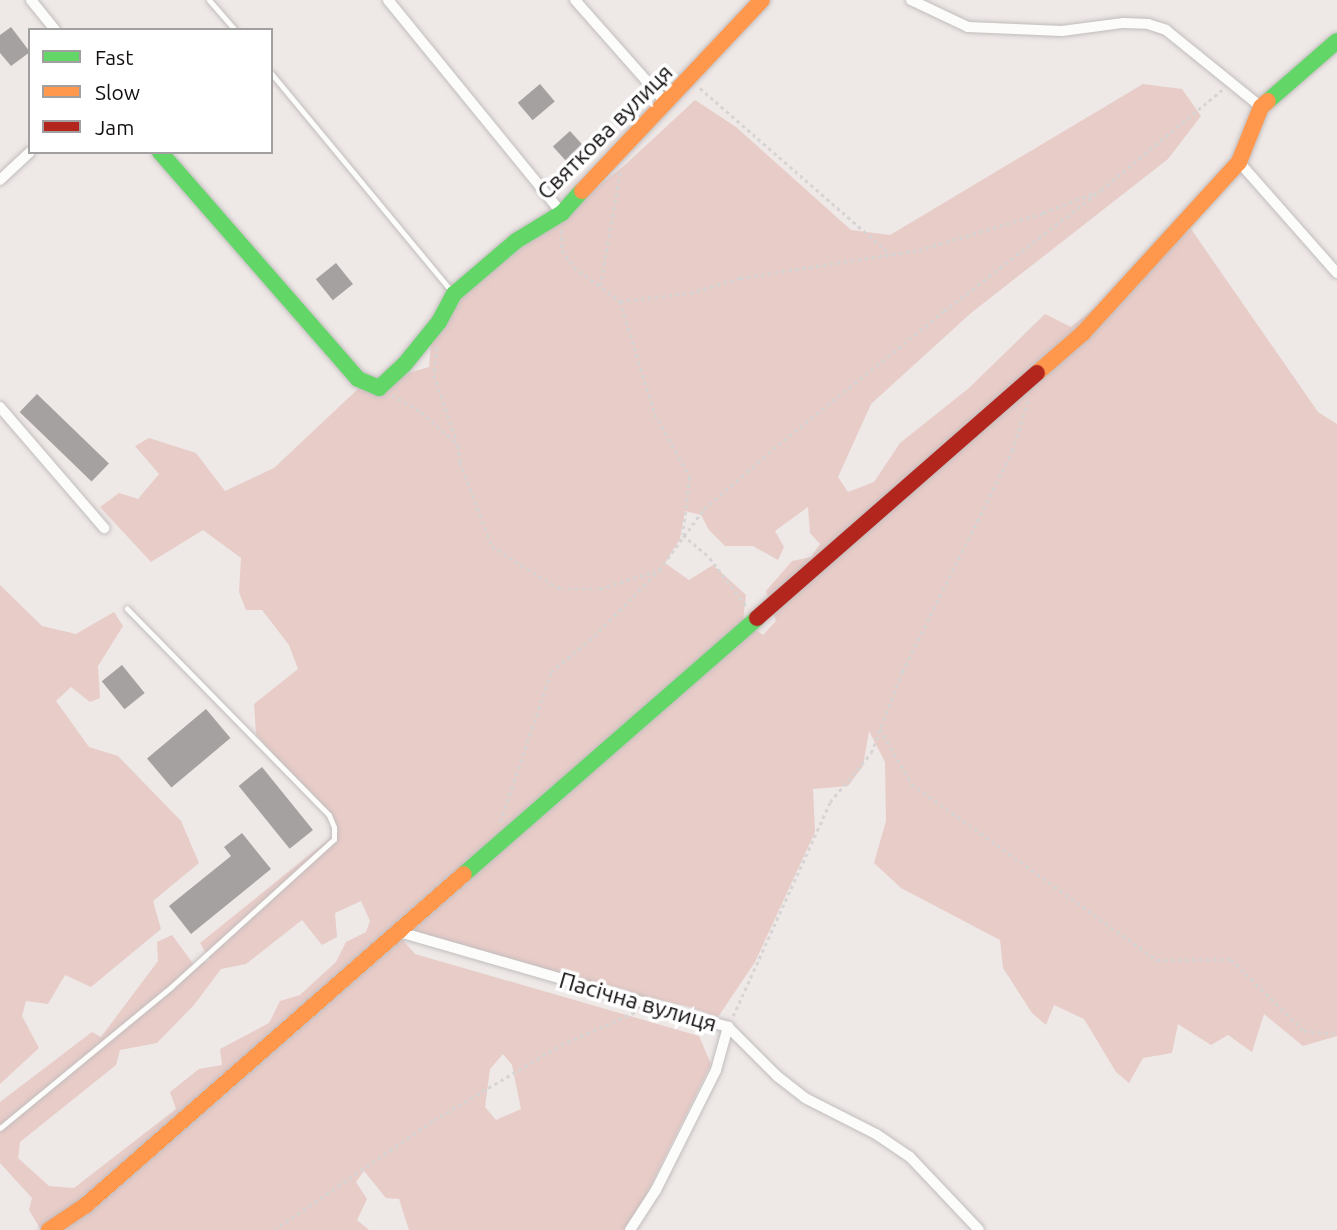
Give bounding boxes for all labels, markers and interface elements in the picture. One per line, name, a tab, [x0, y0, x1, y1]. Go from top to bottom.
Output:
legend	[28, 28, 273, 154]
text: Fast	[95, 45, 133, 69]
street label: Святкова вулиця	[532, 59, 678, 205]
text: Slow	[95, 80, 140, 104]
text: Jam	[95, 115, 134, 139]
street label: Пасічна вулиця	[556, 966, 720, 1038]

